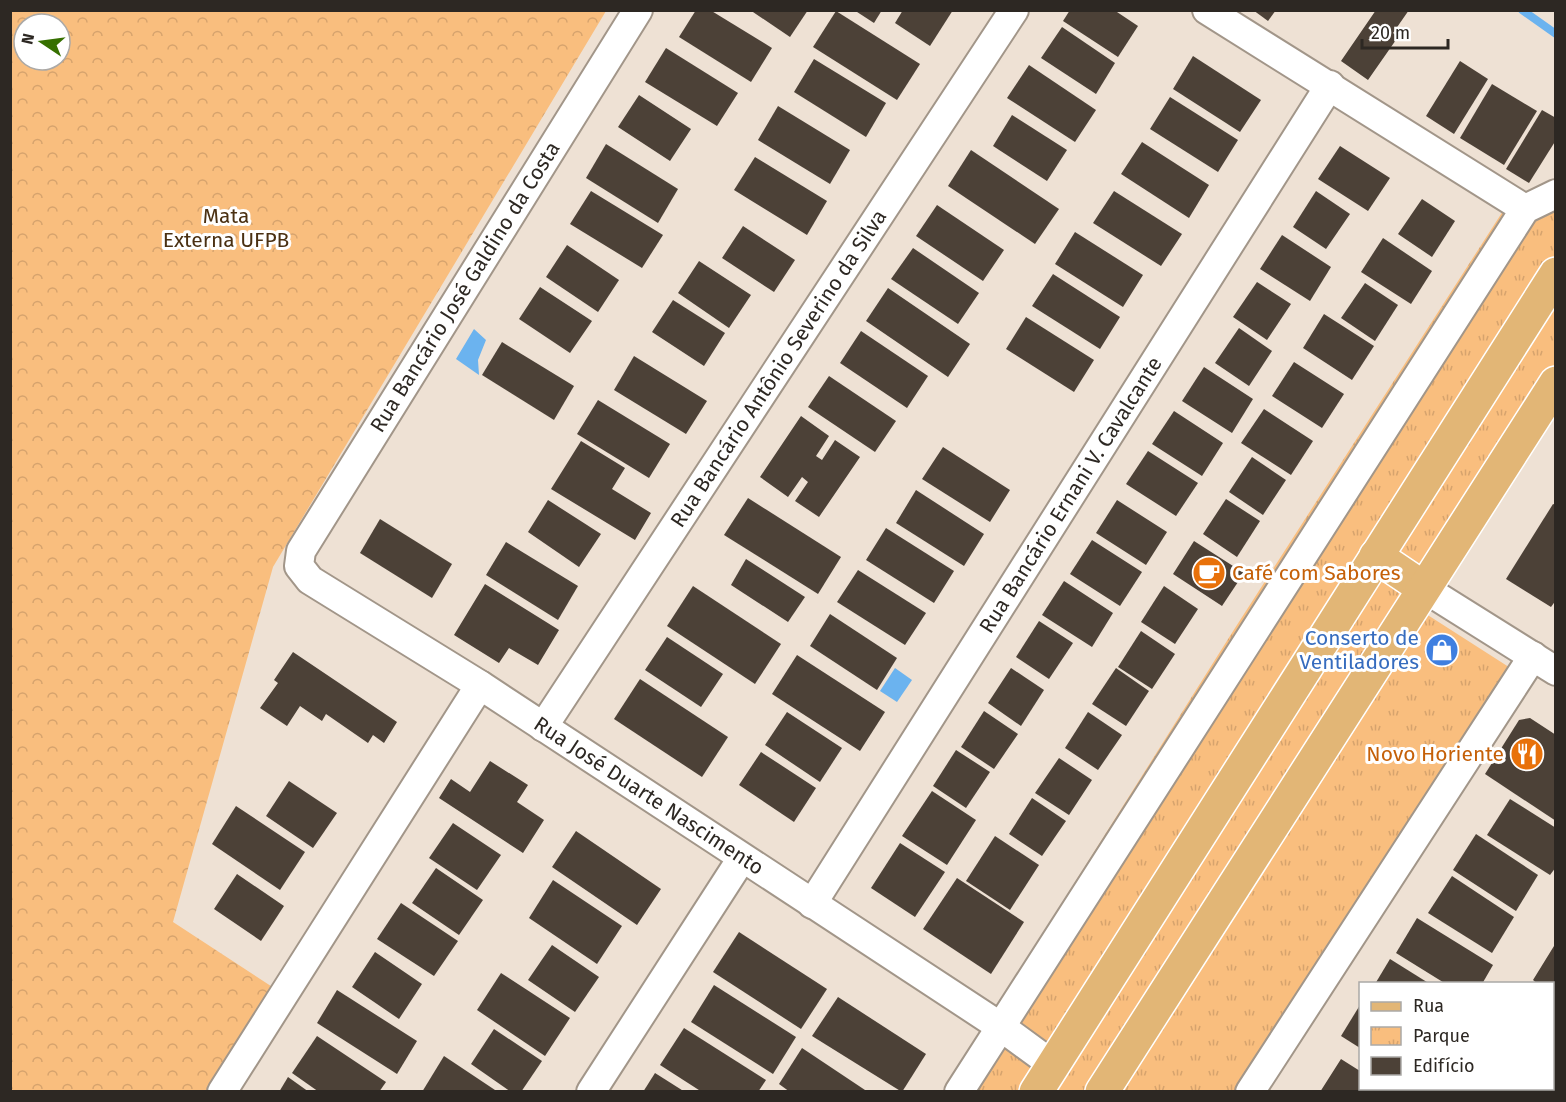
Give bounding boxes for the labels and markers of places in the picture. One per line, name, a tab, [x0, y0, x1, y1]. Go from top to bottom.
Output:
cafe icon: Café com Sabores	[1191, 555, 1227, 591]
place label: Café com Sabores	[1232, 560, 1401, 586]
place label: Conserto de Ventiladores	[1300, 625, 1419, 675]
shop icon: Conserto de Ventiladores	[1424, 632, 1460, 668]
restaurant icon: Novo Horiente	[1509, 736, 1545, 772]
place label: Novo Horiente	[1366, 741, 1504, 767]

